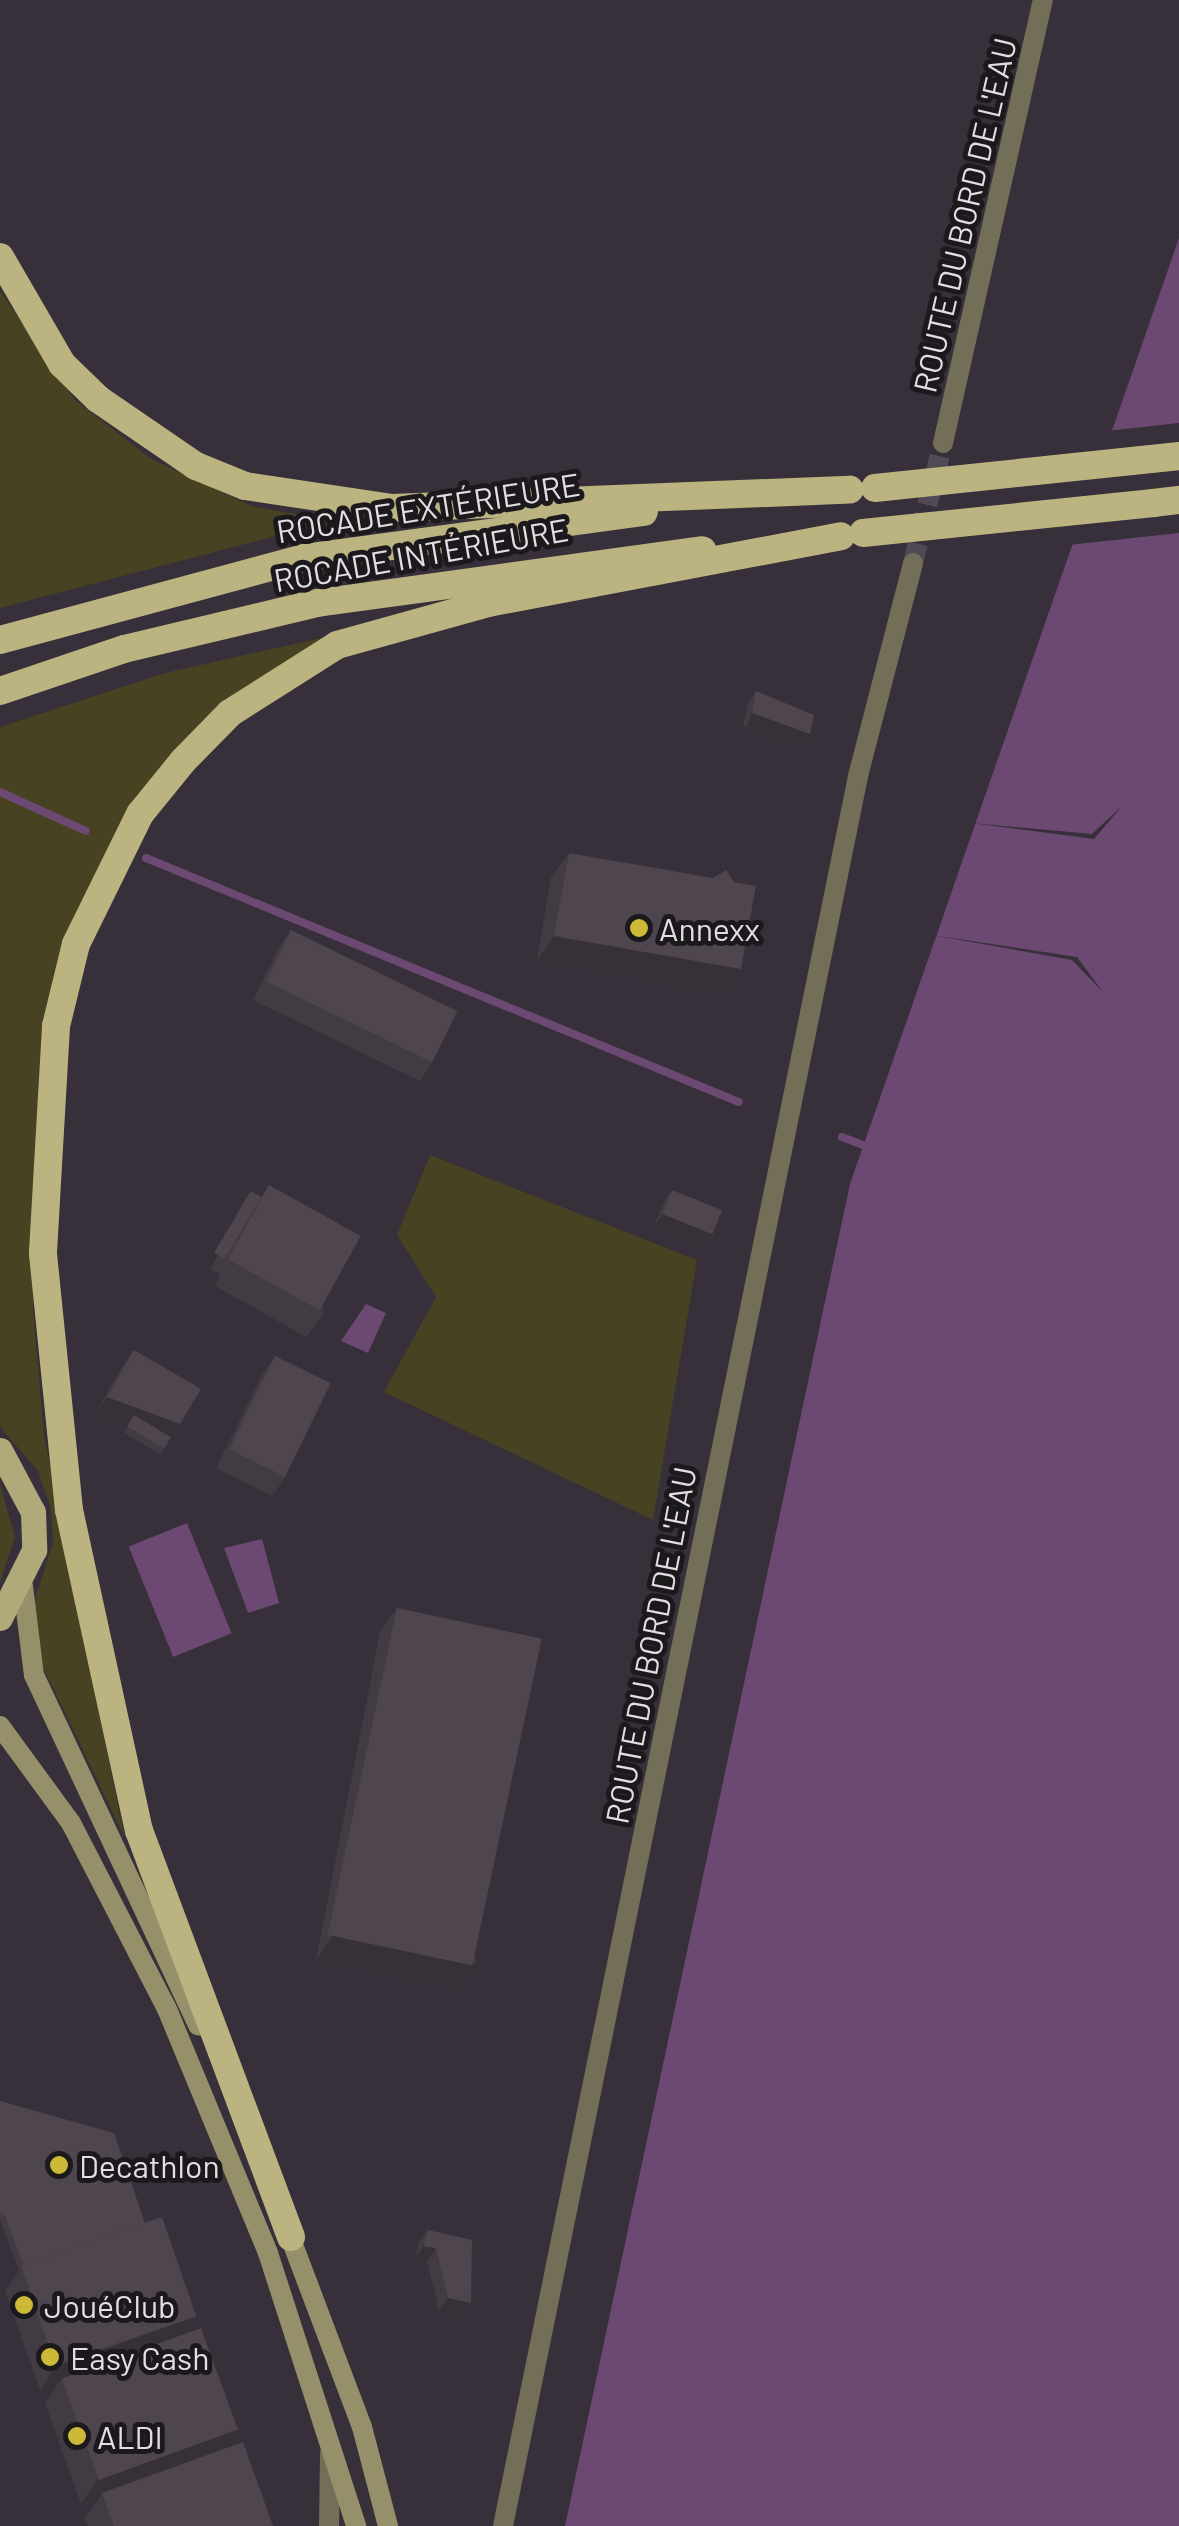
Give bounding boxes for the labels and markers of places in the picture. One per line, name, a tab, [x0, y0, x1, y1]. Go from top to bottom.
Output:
place label: Annexx	[659, 909, 760, 947]
marker: Annexx	[628, 917, 650, 939]
place label: Decathlon	[79, 2146, 220, 2184]
marker: Decathlon	[48, 2154, 70, 2176]
place label: JouéClub	[44, 2286, 176, 2324]
marker: JouéClub	[13, 2294, 35, 2316]
place label: Easy Cash	[70, 2338, 209, 2376]
marker: Easy Cash	[39, 2346, 61, 2368]
place label: ALDI	[97, 2417, 163, 2455]
marker: ALDI	[66, 2425, 88, 2447]

